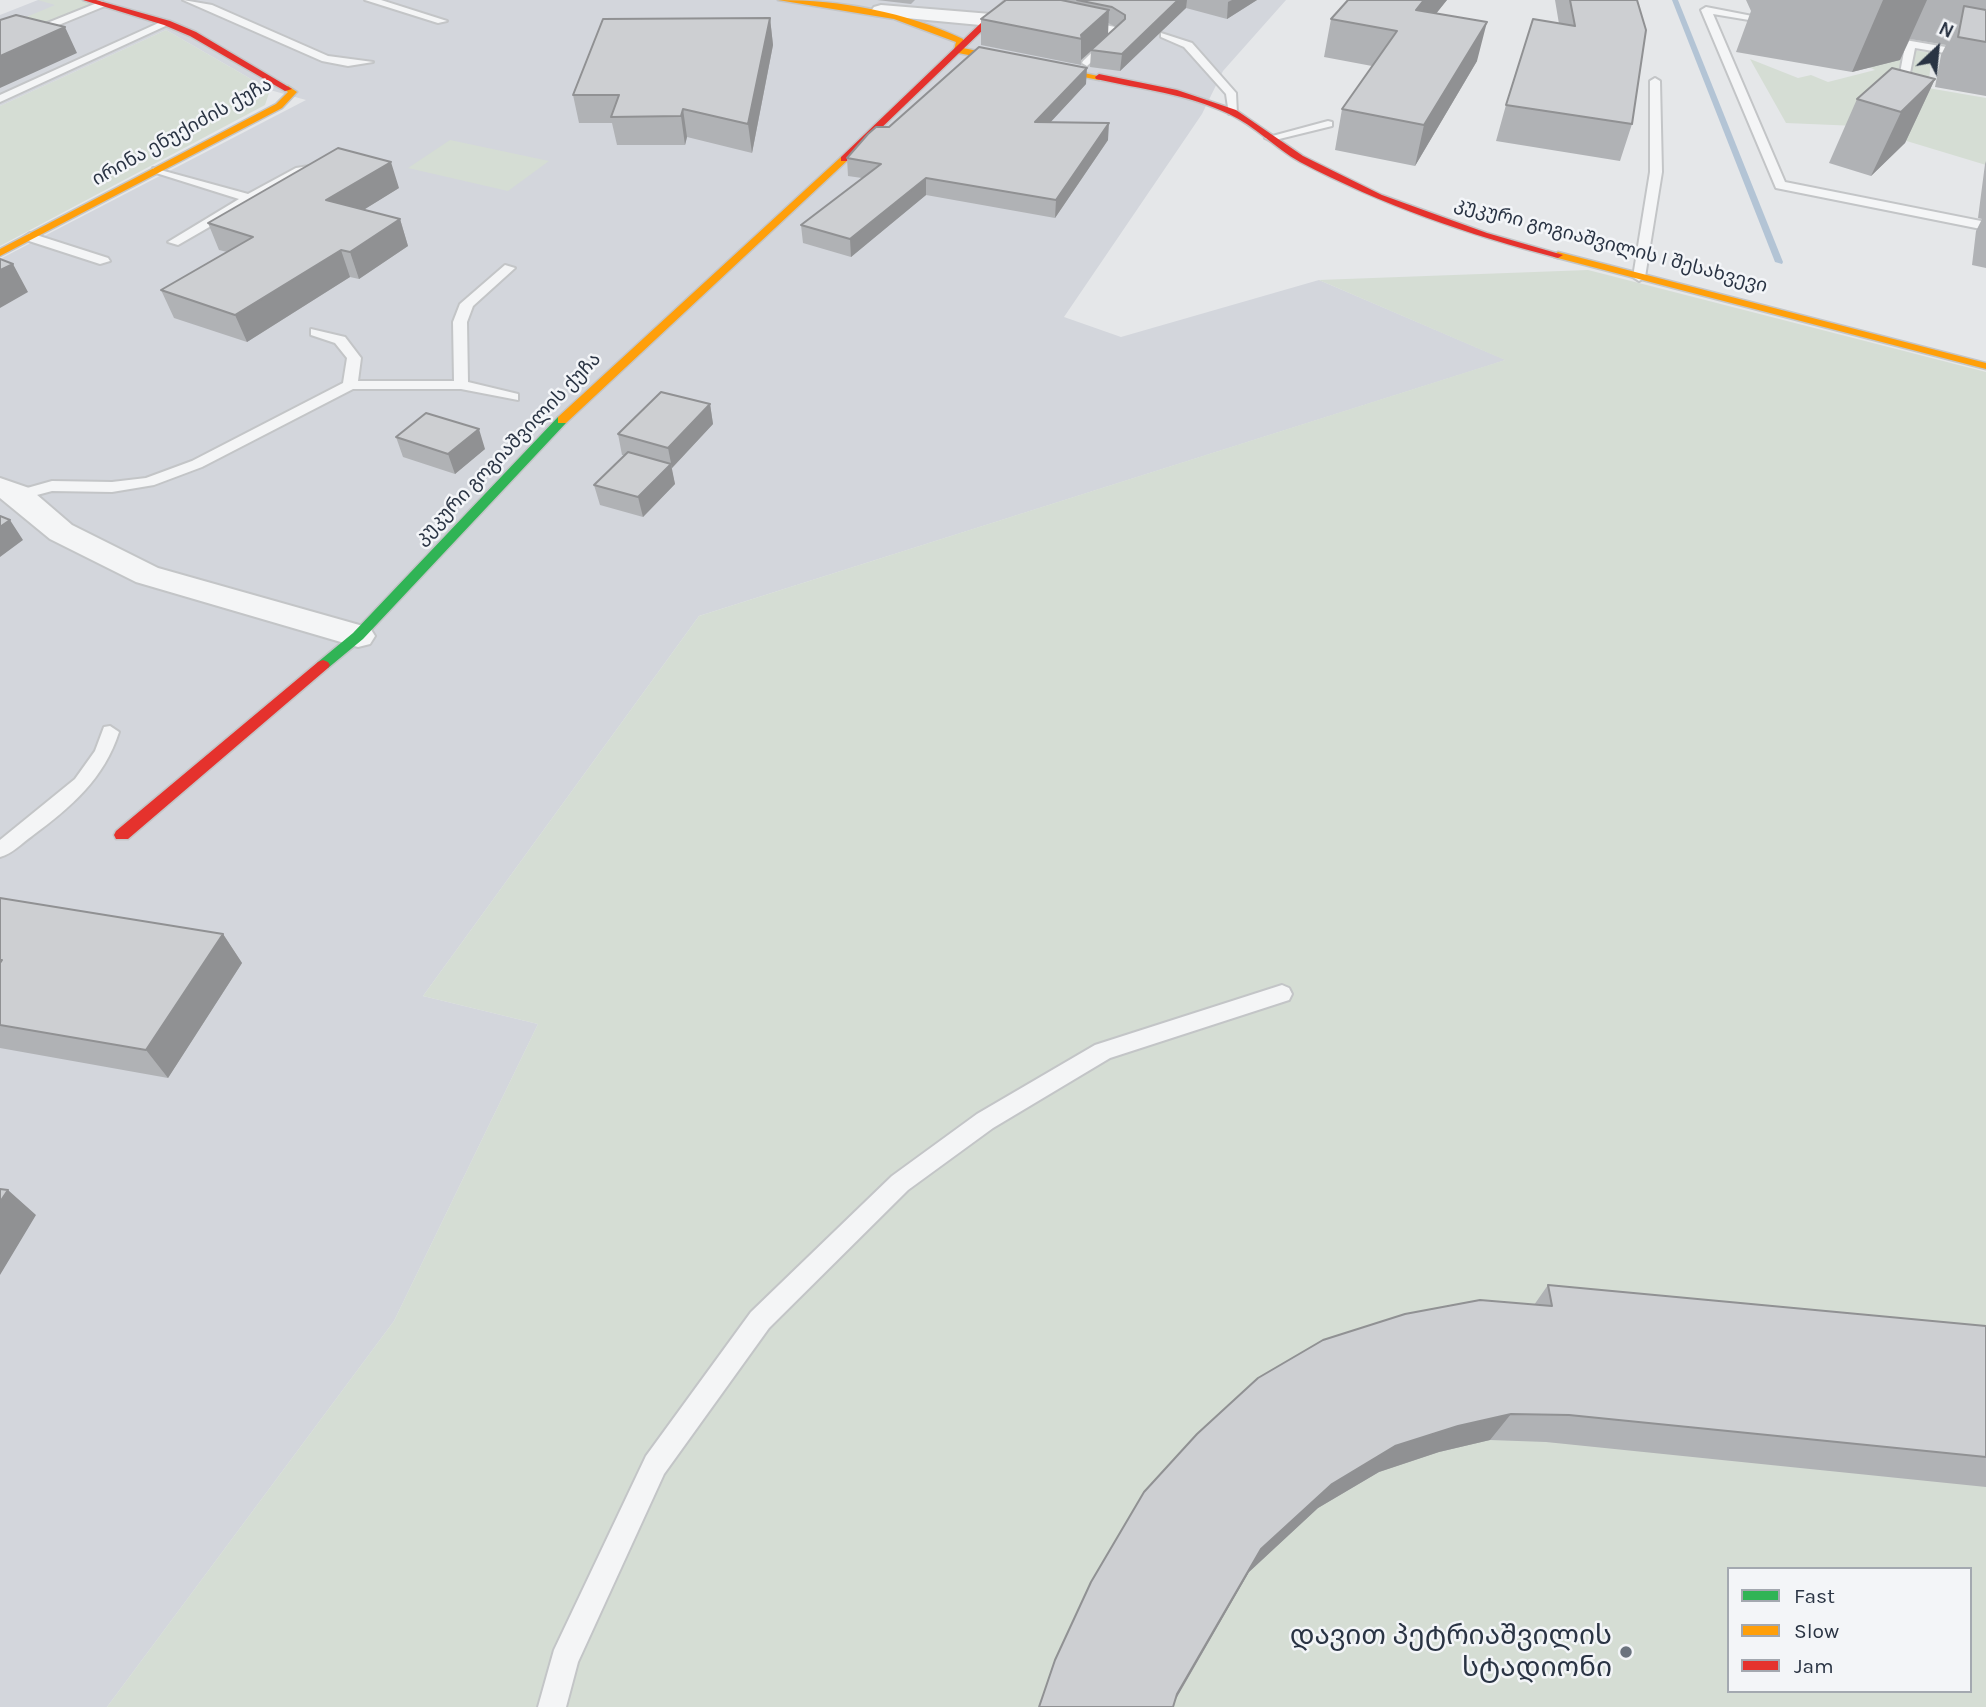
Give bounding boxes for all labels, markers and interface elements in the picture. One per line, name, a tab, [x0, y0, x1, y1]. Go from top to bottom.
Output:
north arrow	[1902, 14, 1972, 84]
text: N	[1935, 17, 1957, 43]
street label: ირინა ენუქიძის ქუჩა	[88, 73, 276, 191]
street label: კუკური გოგიაშვილის I შესახვევი	[1452, 192, 1770, 298]
street label: კუკური გოგიაშვილის ქუჩა	[410, 348, 606, 550]
legend	[1727, 1567, 1972, 1693]
text: Fast	[1794, 1584, 1835, 1608]
place label: დავით პეტრიაშვილის სტადიონი	[1290, 1619, 1612, 1685]
text: Slow	[1794, 1619, 1839, 1643]
marker: დავით პეტრიაშვილის სტადიონი	[1618, 1644, 1634, 1660]
text: Jam	[1794, 1654, 1834, 1678]

